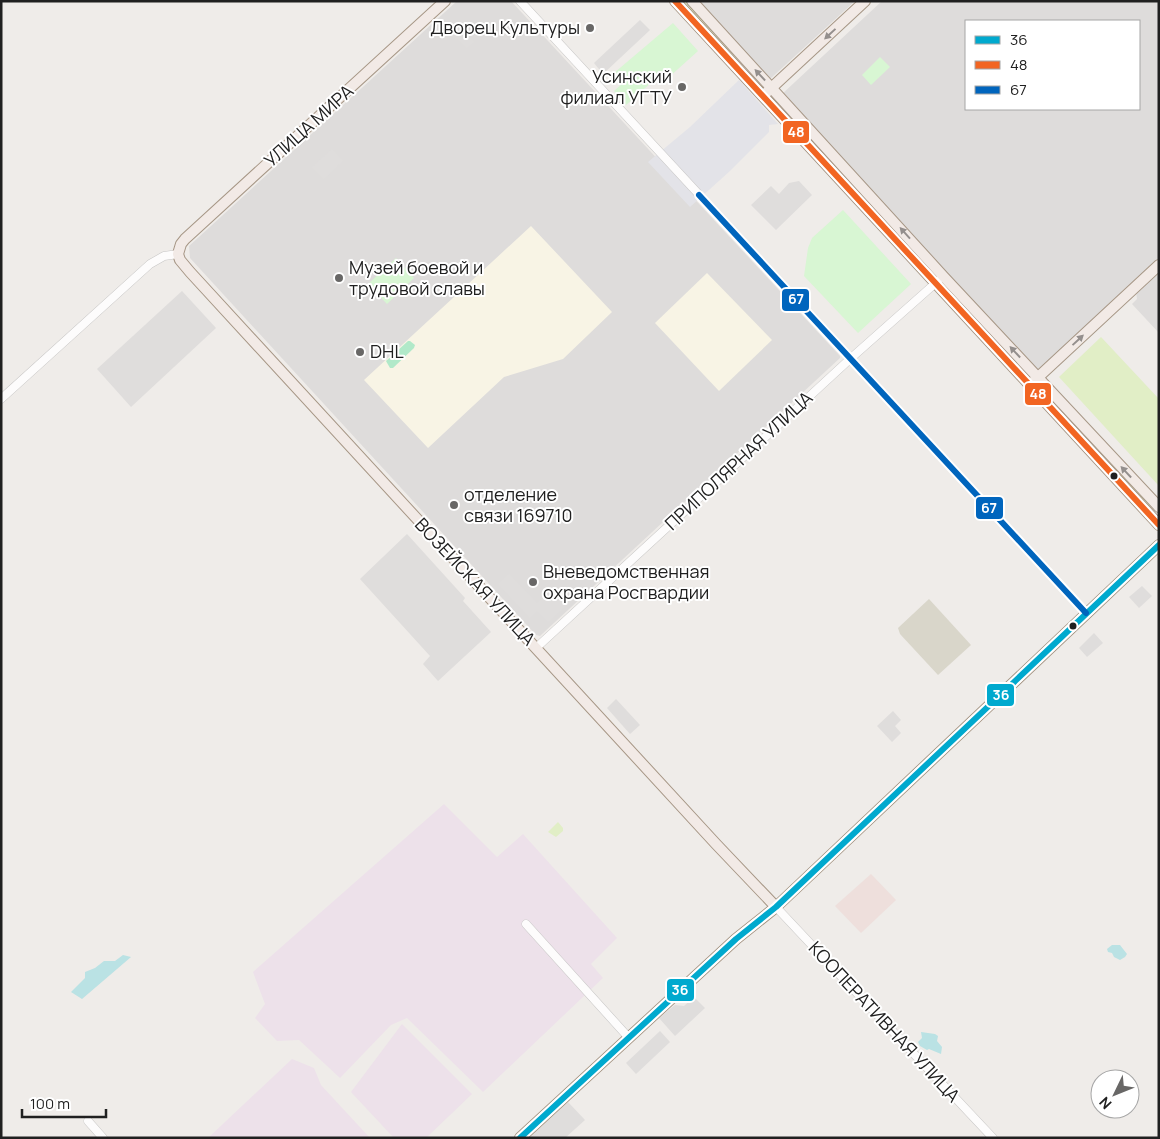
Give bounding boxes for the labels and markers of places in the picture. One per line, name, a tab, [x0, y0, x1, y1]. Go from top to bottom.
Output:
place label: Дворец Культуры	[430, 15, 580, 39]
marker: Дворец Культуры	[584, 22, 596, 34]
place label: Усинский филиал УГТУ	[560, 64, 672, 109]
marker: Усинский филиал УГТУ	[676, 81, 688, 93]
place label: Музей боевой и трудовой славы	[349, 255, 485, 300]
marker: Музей боевой и трудовой славы	[333, 272, 345, 284]
place label: DHL	[370, 339, 404, 363]
marker: DHL	[354, 346, 366, 358]
unlabelled marker	[1109, 471, 1119, 481]
place label: отделение связи 169710	[464, 482, 572, 527]
marker: отделение связи 169710	[448, 499, 460, 511]
place label: Вневедомственная охрана Росгвардии	[543, 559, 709, 604]
marker: Вневедомственная охрана Росгвардии	[527, 576, 539, 588]
unlabelled marker	[1068, 621, 1078, 631]

